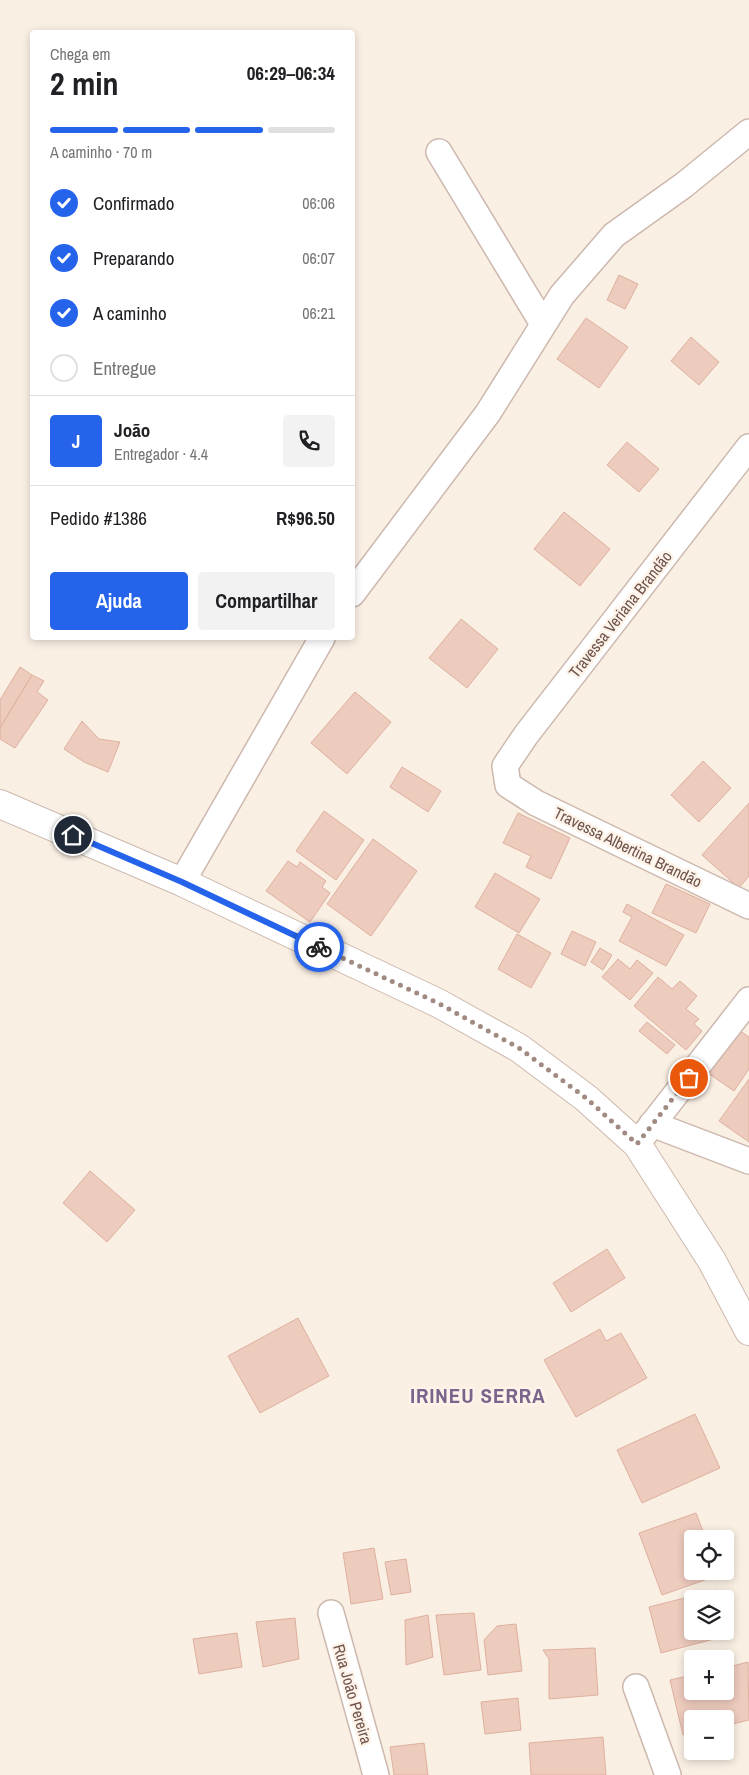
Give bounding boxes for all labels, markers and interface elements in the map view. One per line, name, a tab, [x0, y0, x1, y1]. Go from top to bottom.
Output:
text: Chega em	[50, 43, 111, 65]
text: 06:29–06:34	[247, 60, 335, 86]
text: 2 min	[50, 62, 119, 105]
text: A caminho · 70 m	[50, 141, 152, 163]
icon: check	[50, 189, 78, 217]
text: Confirmado	[93, 190, 174, 216]
text: 06:06	[302, 192, 335, 214]
icon: check	[50, 244, 78, 272]
text: Preparando	[93, 245, 174, 271]
text: 06:07	[302, 247, 335, 269]
icon: check	[50, 299, 78, 327]
text: A caminho	[93, 300, 167, 326]
text: 06:21	[302, 302, 335, 324]
text: Entregue	[93, 355, 156, 381]
button: phone	[283, 415, 335, 467]
text: João	[114, 417, 150, 443]
text: J	[72, 428, 80, 454]
text: Entregador · 4.4	[114, 443, 208, 465]
text: Pedido #1386	[50, 505, 147, 531]
text: R$96.50	[276, 505, 335, 531]
street label: Travessa Veriana Brandão	[563, 546, 677, 682]
button: Ajuda	[50, 572, 188, 630]
button: Compartilhar	[198, 572, 335, 630]
street label: Travessa Albertina Brandão	[550, 802, 706, 892]
pin	[52, 814, 94, 856]
icon: home	[59, 821, 87, 849]
courier	[294, 922, 344, 972]
icon: bike	[305, 933, 333, 961]
pin	[668, 1057, 710, 1099]
icon: bag	[675, 1064, 703, 1092]
district label: IRINEU SERRA	[410, 1381, 546, 1410]
map controls	[684, 1530, 734, 1760]
button: locate	[684, 1530, 734, 1580]
button: layers	[684, 1590, 734, 1640]
street label: Rua João Pereira	[328, 1642, 378, 1747]
button: +	[684, 1650, 734, 1700]
button: −	[684, 1710, 734, 1760]

